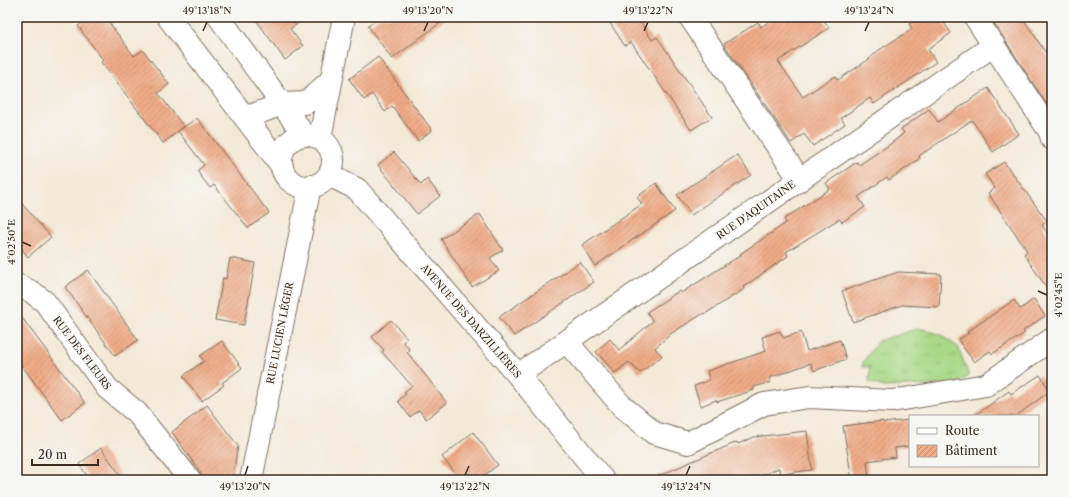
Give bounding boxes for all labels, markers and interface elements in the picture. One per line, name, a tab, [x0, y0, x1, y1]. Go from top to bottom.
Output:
text: 49°13'18"N	[183, 4, 231, 17]
text: 49°13'20"N	[403, 4, 453, 17]
text: 49°13'22"N	[623, 4, 673, 17]
text: 49°13'24"N	[844, 4, 894, 17]
street label: RUE D'AQUITAINE	[714, 178, 798, 242]
text: 4°02'50"E	[5, 219, 18, 265]
street label: AVENUE DES DARZILLIÈRES	[417, 261, 524, 381]
text: 4°02'45"E	[1052, 273, 1065, 317]
street label: RUE LUCIEN LÉGER	[264, 280, 296, 385]
street label: RUE DES FLEURS	[50, 314, 114, 392]
legend	[909, 415, 1039, 467]
text: Route	[945, 423, 980, 438]
scale bar	[32, 441, 98, 467]
text: Bâtiment	[945, 443, 998, 458]
text: 20 m	[38, 447, 67, 462]
text: 49°13'20"N	[220, 480, 270, 493]
text: 49°13'22"N	[440, 480, 490, 493]
text: 49°13'24"N	[661, 480, 711, 493]

